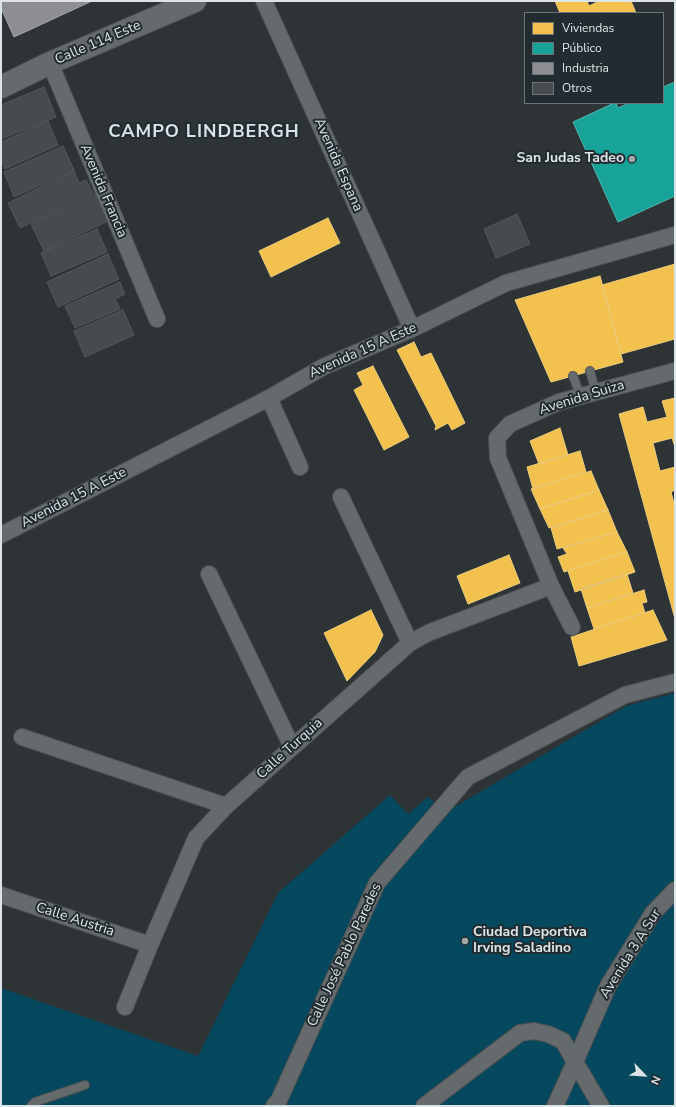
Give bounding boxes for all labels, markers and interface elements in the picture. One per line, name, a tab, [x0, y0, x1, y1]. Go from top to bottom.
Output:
legend	[524, 12, 664, 104]
street label: Calle 114 Este	[53, 17, 143, 69]
text: Viviendas	[562, 20, 614, 36]
text: Público	[562, 40, 602, 56]
text: Industria	[562, 60, 609, 76]
text: Otros	[562, 80, 592, 96]
street label: Avenida Espana	[310, 116, 366, 214]
district label: CAMPO LINDBERGH	[108, 122, 300, 144]
street label: Avenida Francia	[76, 142, 130, 240]
place label: San Judas Tadeo	[516, 151, 624, 167]
marker: San Judas Tadeo	[627, 154, 637, 164]
street label: Avenida 15 A Este	[307, 320, 419, 382]
street label: Avenida Suiza	[537, 377, 627, 419]
street label: Avenida 15 A Este	[19, 464, 129, 532]
street label: Calle Turquia	[254, 715, 326, 783]
street label: Calle José Pablo Paredes	[304, 881, 386, 1029]
street label: Calle Austria	[34, 899, 116, 941]
street label: Avenida 3 A Sur	[597, 906, 665, 1002]
place label: Ciudad Deportiva Irving Saladino	[473, 925, 587, 958]
marker: Ciudad Deportiva Irving Saladino	[460, 936, 470, 946]
north arrow	[624, 1055, 664, 1095]
text: N	[647, 1073, 664, 1087]

